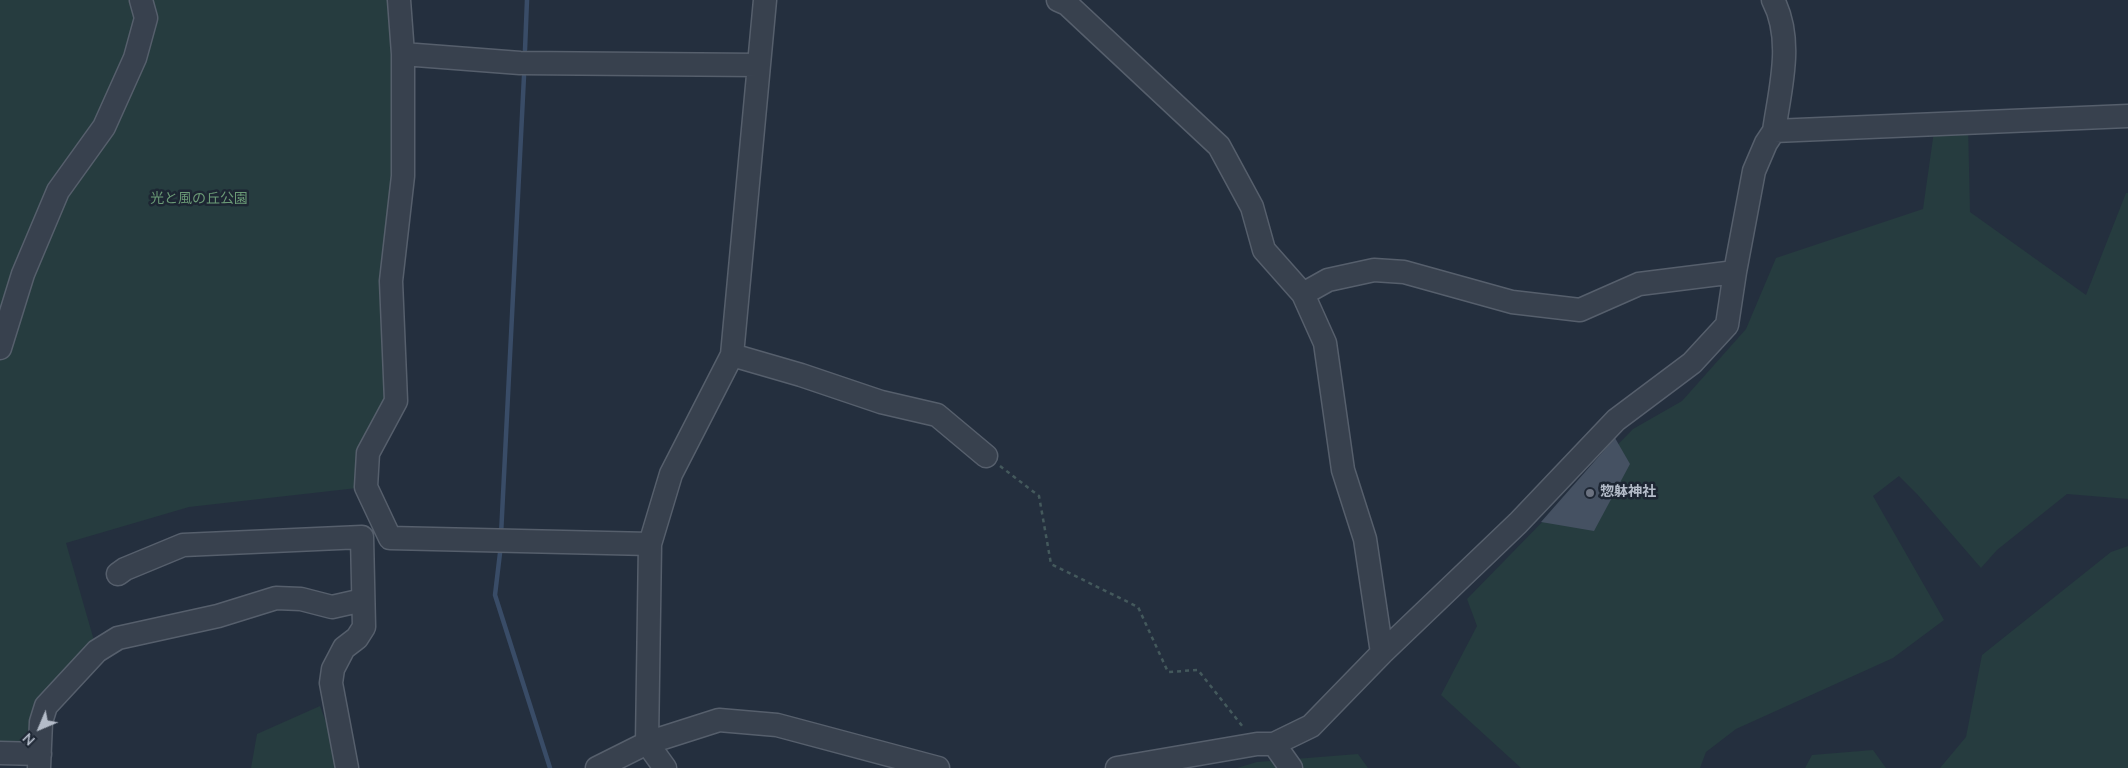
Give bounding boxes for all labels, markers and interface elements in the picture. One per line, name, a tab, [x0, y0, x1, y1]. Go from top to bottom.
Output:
park label: 光と風の丘公園	[150, 192, 248, 208]
place label: 惣躰神社	[1600, 485, 1656, 501]
marker: 惣躰神社	[1584, 487, 1596, 499]
north arrow	[15, 703, 65, 753]
text: N	[19, 729, 39, 749]

